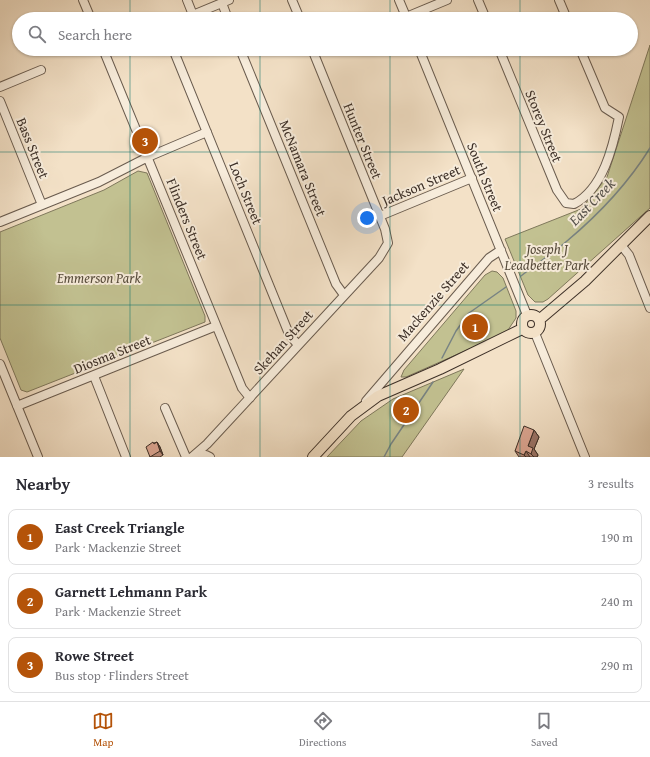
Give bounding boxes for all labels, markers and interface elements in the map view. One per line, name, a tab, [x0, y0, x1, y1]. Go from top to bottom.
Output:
search box	[12, 12, 638, 56]
icon: search	[26, 23, 48, 45]
text: Search here	[58, 24, 132, 45]
street label: Storey Street	[520, 87, 568, 165]
street label: Hunter Street	[339, 100, 387, 182]
street label: Bass Street	[12, 115, 54, 182]
street label: McNamara Street	[275, 117, 331, 219]
pin: 3	[132, 126, 158, 156]
street label: South Street	[462, 139, 508, 215]
street label: Loch Street	[224, 159, 268, 228]
street label: Jackson Street	[377, 160, 463, 211]
water label: East Creek	[563, 173, 620, 231]
street label: Flinders Street	[162, 175, 212, 263]
your location	[357, 208, 377, 228]
park label: Joseph J Leadbetter Park	[504, 239, 590, 275]
street label: Mackenzie Street	[392, 256, 474, 345]
park label: Emmerson Park	[56, 268, 142, 288]
street label: Skehan Street	[248, 305, 318, 379]
pin: 1	[462, 312, 488, 342]
street label: Diosma Street	[70, 329, 154, 379]
pin: 2	[393, 395, 419, 425]
text: Nearby	[16, 471, 70, 496]
text: 3 results	[588, 474, 634, 493]
text: East Creek Triangle	[55, 517, 185, 538]
text: 1	[27, 528, 33, 547]
text: 190 m	[601, 528, 633, 547]
text: Park · Mackenzie Street	[55, 538, 181, 557]
text: Garnett Lehmann Park	[55, 581, 207, 602]
text: 2	[27, 592, 33, 611]
text: 240 m	[601, 592, 633, 611]
text: Park · Mackenzie Street	[55, 602, 181, 621]
text: Rowe Street	[55, 645, 134, 666]
text: 3	[27, 656, 33, 675]
text: 290 m	[601, 656, 633, 675]
text: Bus stop · Flinders Street	[55, 666, 189, 685]
tab: Map	[92, 710, 114, 750]
tab: Directions	[299, 710, 346, 750]
tab: Saved	[531, 710, 558, 750]

